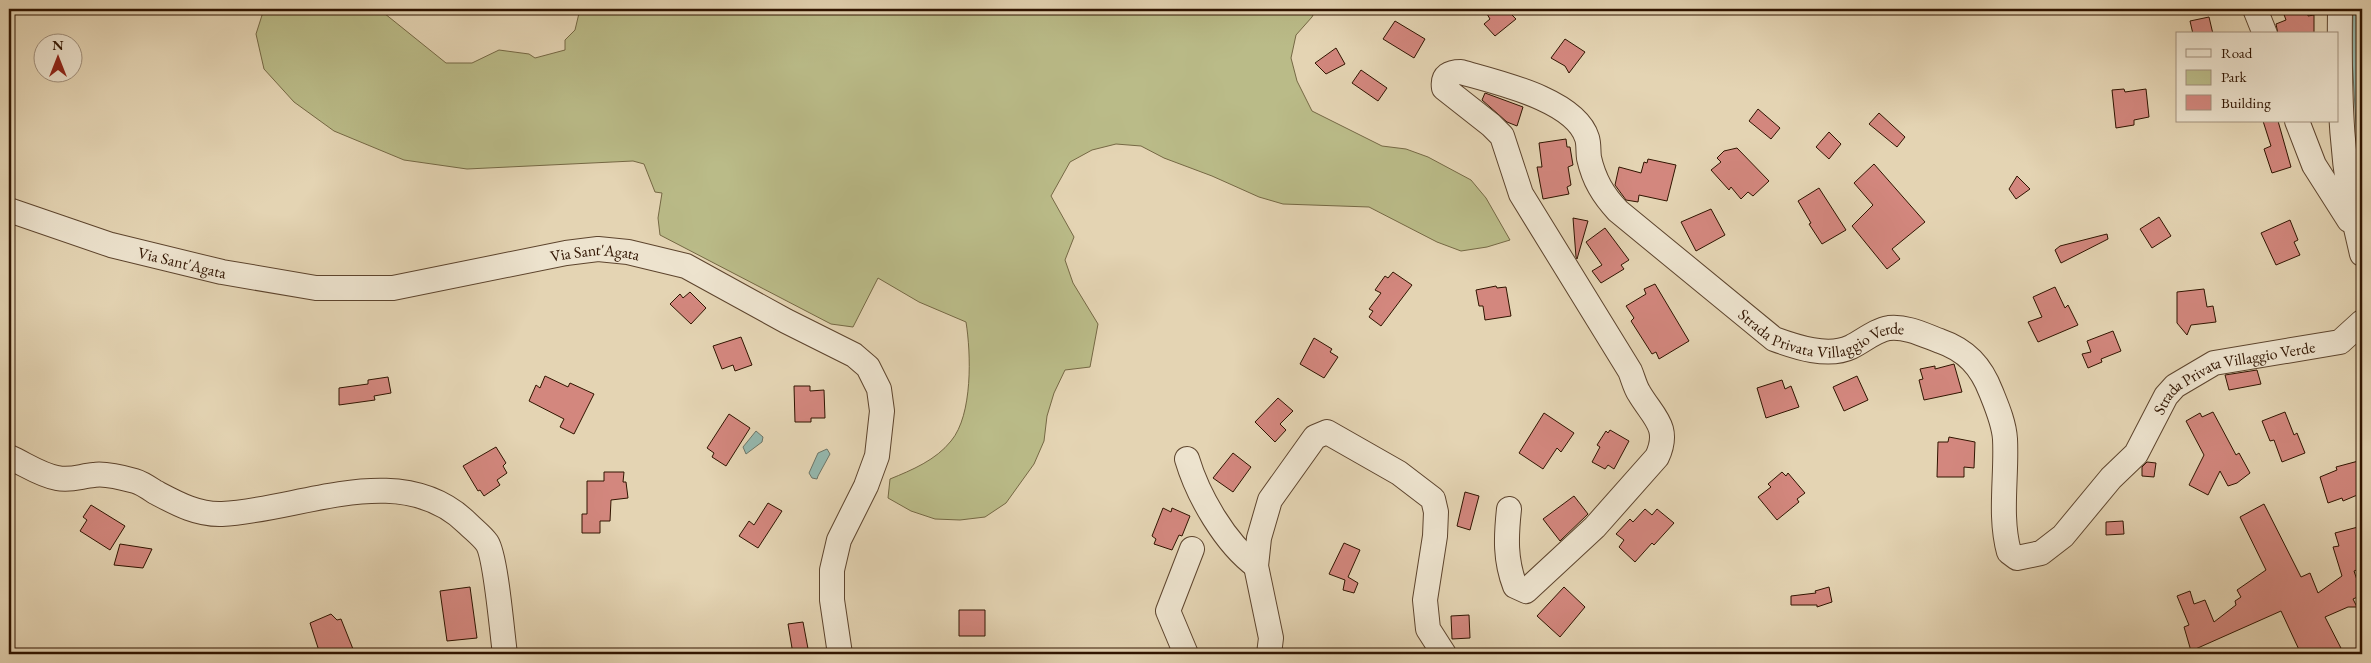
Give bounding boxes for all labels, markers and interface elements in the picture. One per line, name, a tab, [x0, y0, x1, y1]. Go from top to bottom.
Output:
north arrow	[32, 32, 82, 82]
legend	[2176, 32, 2338, 122]
text: N	[52, 36, 64, 54]
text: Road	[2221, 43, 2253, 62]
text: Park	[2221, 67, 2248, 86]
text: Building	[2221, 93, 2271, 112]
street label: Via Sant'Agata	[548, 238, 643, 266]
street label: Via Sant'Agata	[136, 241, 228, 283]
street label: Strada Privata Villaggio Verde	[1734, 304, 1906, 362]
street label: Strada Privata Villaggio Verde	[2148, 336, 2317, 418]

